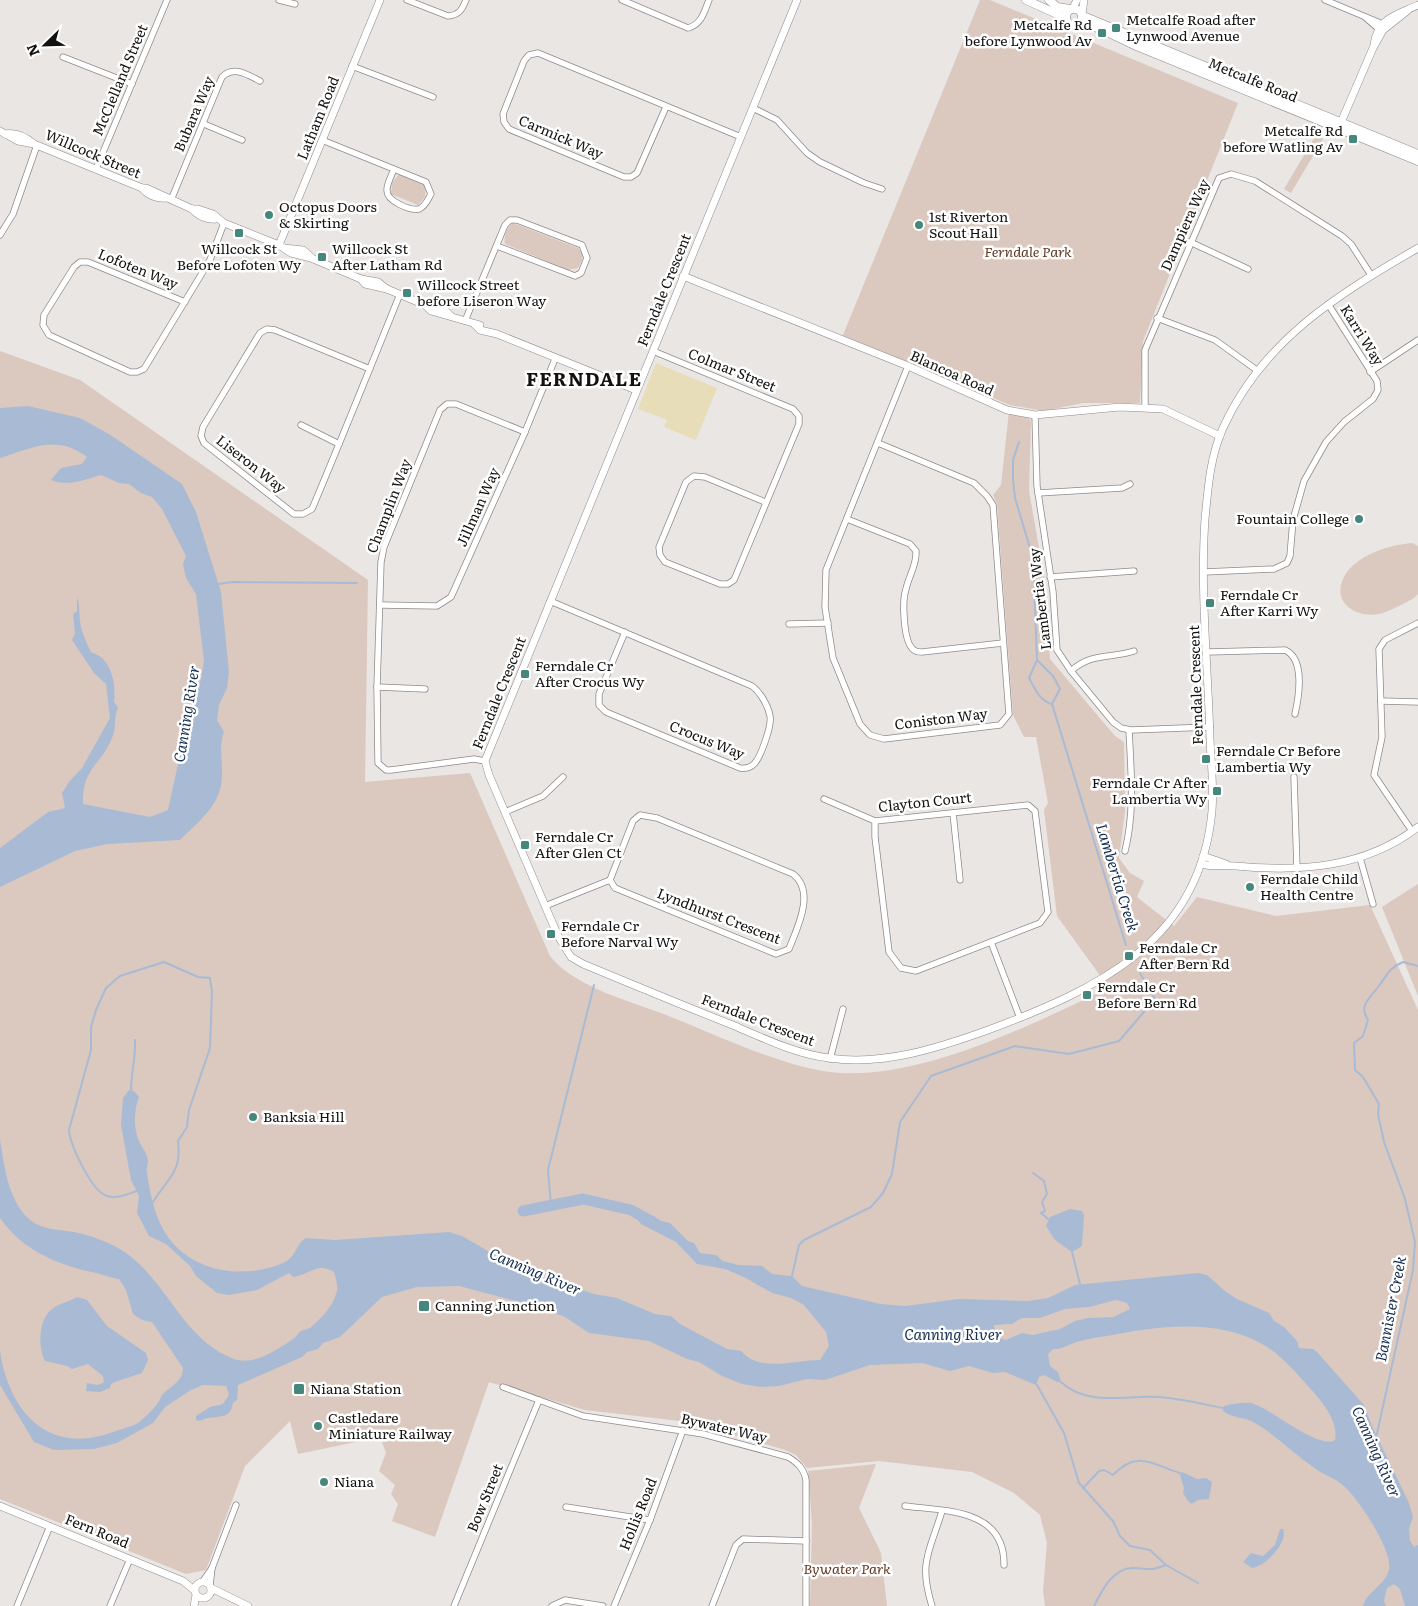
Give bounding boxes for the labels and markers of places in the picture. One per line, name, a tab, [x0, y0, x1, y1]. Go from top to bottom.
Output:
place label: Metcalfe Road after Lynwood Avenue	[1126, 9, 1256, 45]
place label: Metcalfe Rd before Lynwood Av	[965, 14, 1093, 50]
marker: Metcalfe Road after Lynwood Avenue	[1110, 22, 1122, 34]
marker: Metcalfe Rd before Lynwood Av	[1096, 27, 1108, 39]
place label: Metcalfe Rd before Watling Av	[1223, 120, 1344, 156]
marker: Metcalfe Rd before Watling Av	[1347, 133, 1359, 145]
place label: Octopus Doors & Skirting	[279, 196, 377, 232]
place label: 1st Riverton Scout Hall	[929, 206, 1008, 242]
marker: Octopus Doors & Skirting	[263, 209, 275, 221]
marker: 1st Riverton Scout Hall	[913, 219, 925, 231]
marker: Willcock St Before Lofoten Wy	[233, 227, 245, 239]
place label: Willcock St Before Lofoten Wy	[177, 238, 302, 274]
place label: Willcock St After Latham Rd	[332, 238, 443, 274]
marker: Willcock St After Latham Rd	[316, 251, 328, 263]
place label: Willcock Street before Liseron Way	[417, 274, 547, 310]
marker: Willcock Street before Liseron Way	[401, 287, 413, 299]
place label: Fountain College	[1236, 508, 1349, 528]
marker: Fountain College	[1353, 513, 1365, 525]
place label: Ferndale Cr After Karri Wy	[1220, 584, 1319, 620]
marker: Ferndale Cr After Karri Wy	[1204, 597, 1216, 609]
place label: Ferndale Cr After Crocus Wy	[535, 655, 645, 691]
marker: Ferndale Cr After Crocus Wy	[519, 668, 531, 680]
place label: Ferndale Cr Before Lambertia Wy	[1216, 740, 1341, 776]
marker: Ferndale Cr Before Lambertia Wy	[1200, 753, 1212, 765]
place label: Ferndale Cr After Lambertia Wy	[1092, 772, 1208, 808]
marker: Ferndale Cr After Lambertia Wy	[1211, 785, 1223, 797]
place label: Ferndale Cr After Glen Ct	[535, 826, 622, 862]
marker: Ferndale Cr After Glen Ct	[519, 839, 531, 851]
place label: Ferndale Child Health Centre	[1260, 868, 1359, 904]
marker: Ferndale Child Health Centre	[1244, 881, 1256, 893]
place label: Ferndale Cr Before Narval Wy	[561, 915, 679, 951]
marker: Ferndale Cr Before Narval Wy	[545, 928, 557, 940]
place label: Ferndale Cr After Bern Rd	[1139, 937, 1230, 973]
marker: Ferndale Cr After Bern Rd	[1123, 950, 1135, 962]
place label: Ferndale Cr Before Bern Rd	[1097, 976, 1197, 1012]
marker: Ferndale Cr Before Bern Rd	[1081, 989, 1093, 1001]
place label: Banksia Hill	[263, 1106, 345, 1126]
marker: Banksia Hill	[247, 1111, 259, 1123]
place label: Canning Junction	[435, 1295, 555, 1315]
marker: Canning Junction	[417, 1299, 431, 1313]
place label: Niana Station	[310, 1378, 401, 1398]
marker: Niana Station	[292, 1382, 306, 1396]
place label: Castledare Miniature Railway	[328, 1407, 453, 1443]
marker: Castledare Miniature Railway	[312, 1420, 324, 1432]
place label: Niana	[334, 1471, 375, 1491]
marker: Niana	[318, 1476, 330, 1488]

